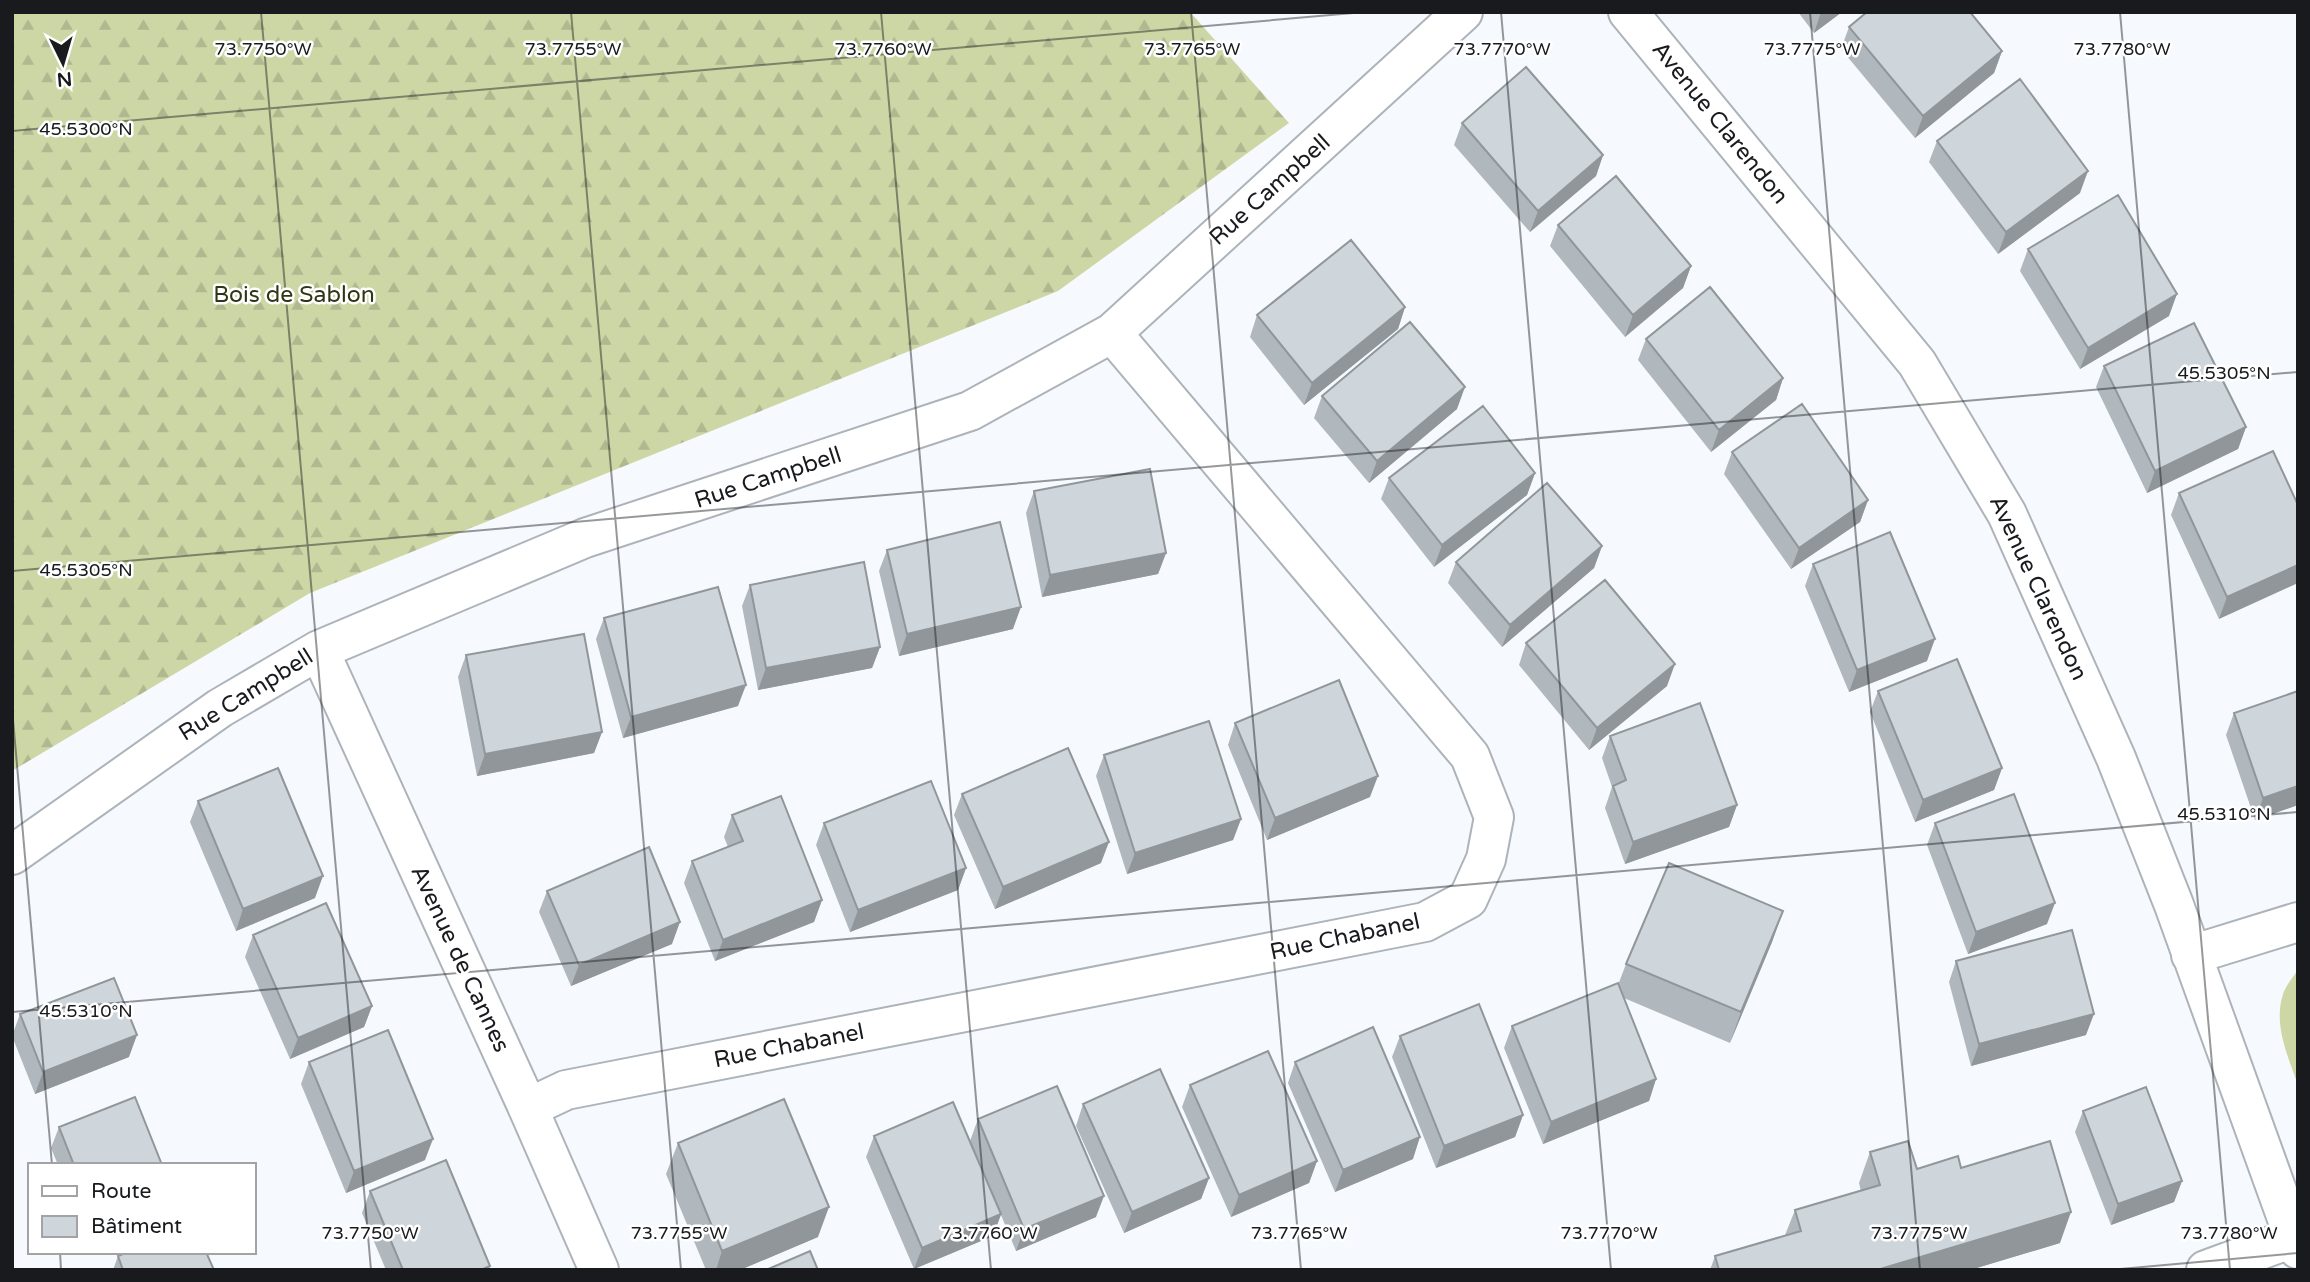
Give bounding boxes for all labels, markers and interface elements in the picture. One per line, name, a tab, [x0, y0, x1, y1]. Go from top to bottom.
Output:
north arrow	[28, 28, 98, 98]
street label: Avenue Clarendon	[1646, 36, 1794, 210]
text: 73.7750°W	[214, 38, 312, 60]
text: 73.7755°W	[525, 38, 621, 60]
text: 73.7760°W	[834, 38, 932, 60]
text: 73.7765°W	[1144, 38, 1240, 60]
text: 73.7770°W	[1453, 38, 1551, 60]
text: 73.7775°W	[1764, 38, 1860, 60]
text: 73.7780°W	[2073, 38, 2171, 60]
text: N	[56, 67, 73, 91]
text: 45.5300°N	[39, 118, 133, 140]
street label: Rue Campbell	[1204, 128, 1336, 252]
park label: Bois de Sablon	[213, 281, 375, 309]
text: 45.5305°N	[2177, 362, 2271, 384]
street label: Rue Campbell	[691, 441, 845, 515]
street label: Avenue Clarendon	[1983, 491, 2093, 685]
text: 45.5305°N	[39, 559, 133, 581]
street label: Rue Campbell	[174, 643, 318, 747]
text: 45.5310°N	[2177, 803, 2271, 825]
street label: Avenue de Cannes	[404, 861, 516, 1057]
street label: Rue Chabanel	[1268, 907, 1422, 967]
text: 45.5310°N	[39, 1000, 133, 1022]
street label: Rue Chabanel	[711, 1018, 867, 1074]
legend	[28, 1163, 256, 1254]
text: Route	[91, 1179, 151, 1204]
text: Bâtiment	[91, 1214, 182, 1239]
text: 73.7750°W	[321, 1222, 419, 1244]
text: 73.7755°W	[631, 1222, 727, 1244]
text: 73.7760°W	[940, 1222, 1038, 1244]
text: 73.7765°W	[1251, 1222, 1347, 1244]
text: 73.7770°W	[1560, 1222, 1658, 1244]
text: 73.7775°W	[1871, 1222, 1967, 1244]
text: 73.7780°W	[2180, 1222, 2278, 1244]

